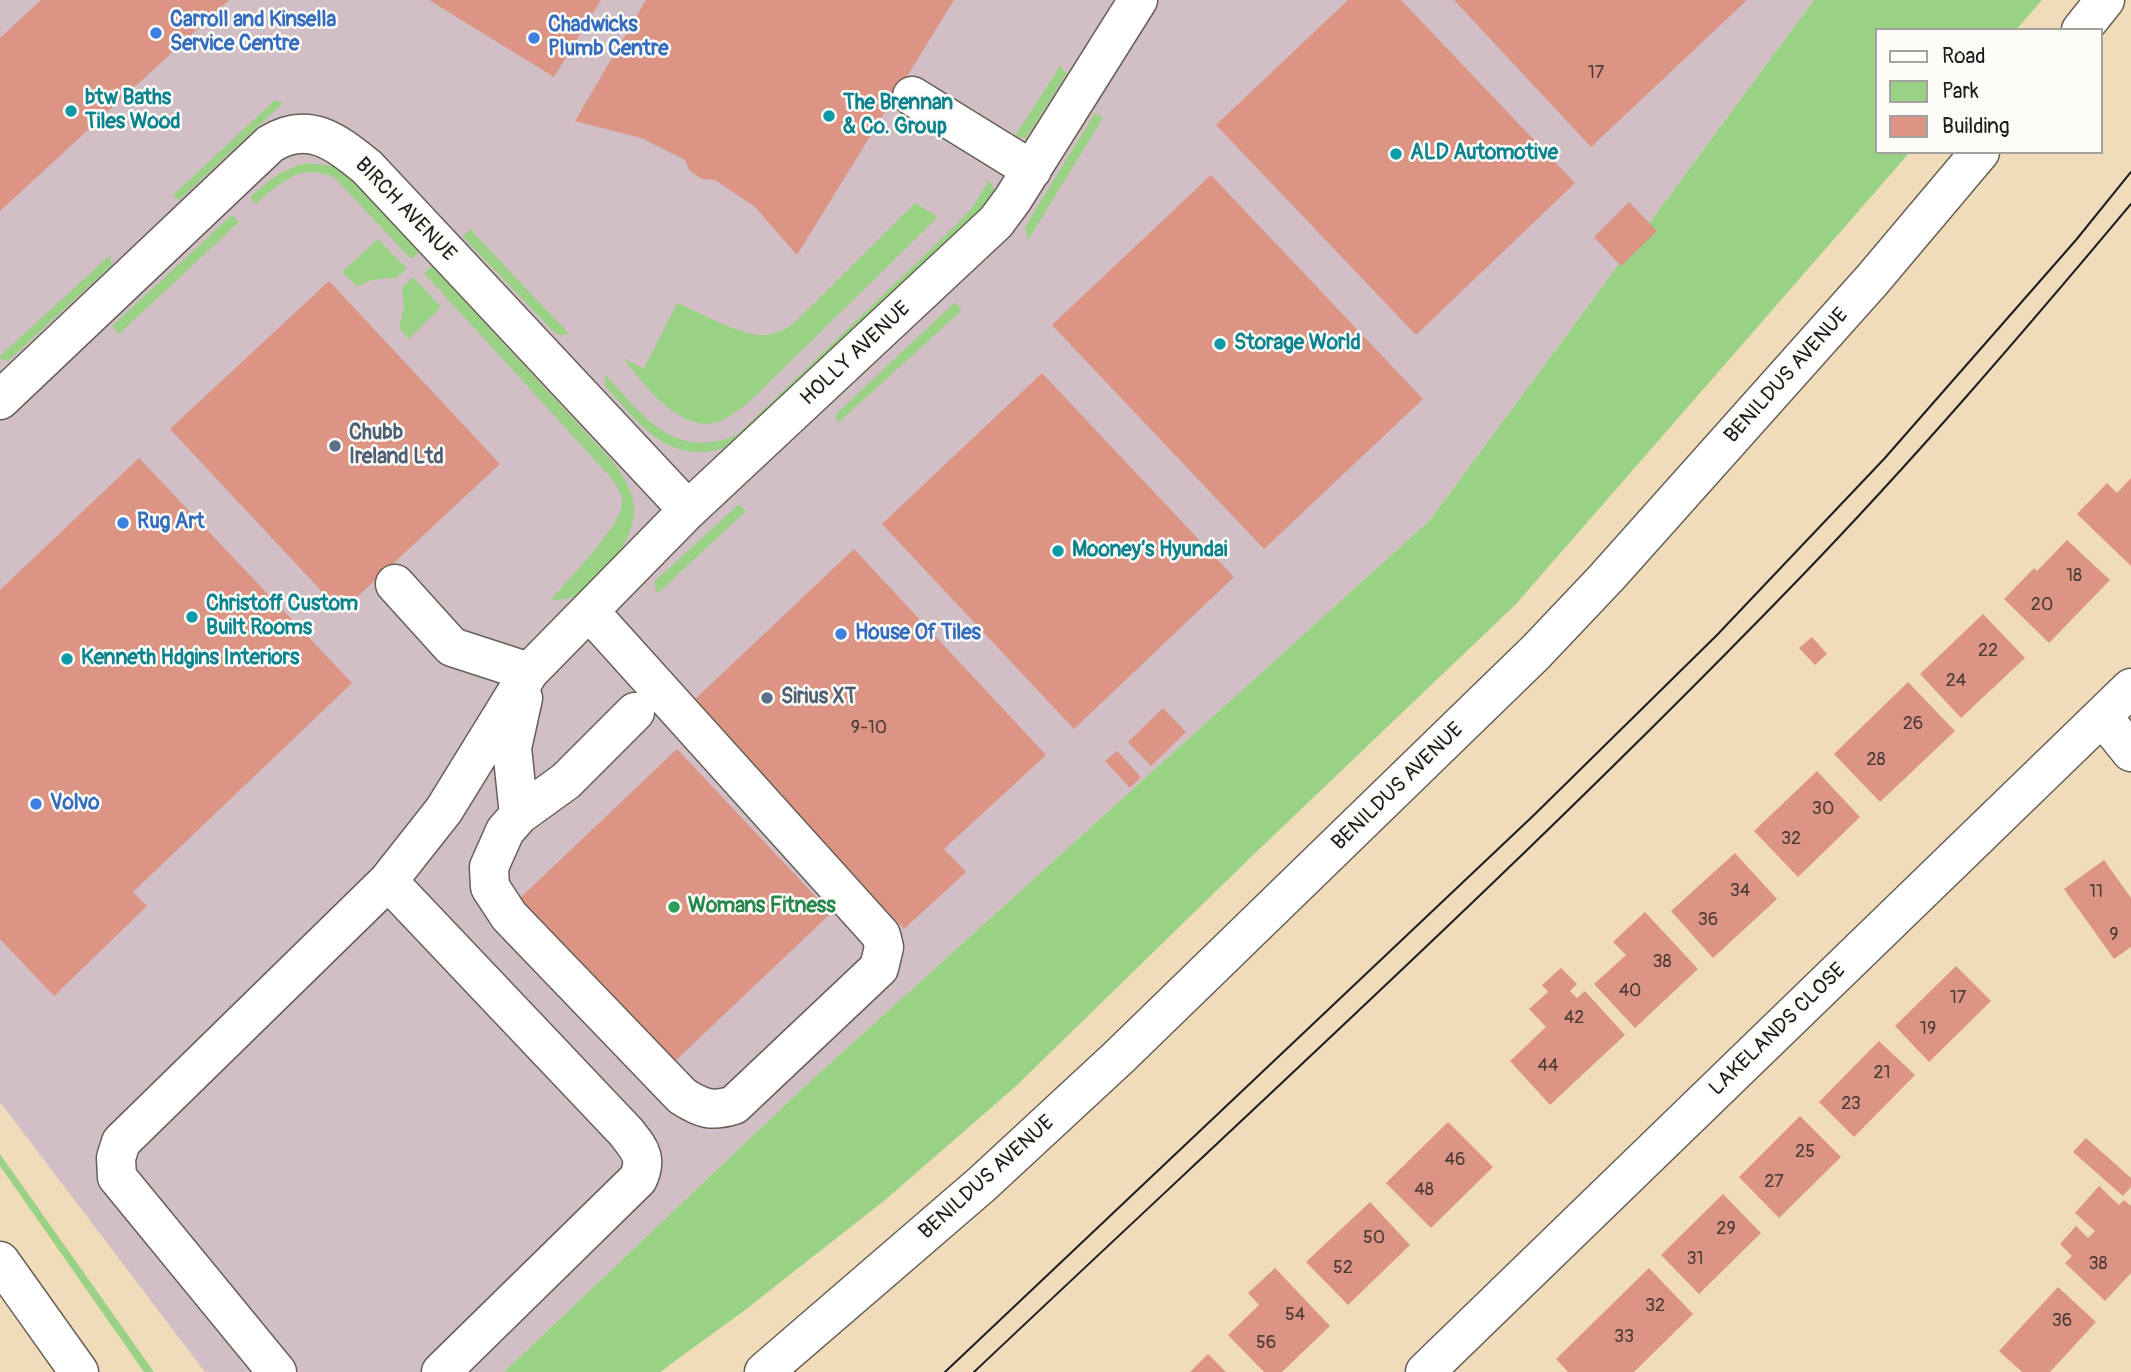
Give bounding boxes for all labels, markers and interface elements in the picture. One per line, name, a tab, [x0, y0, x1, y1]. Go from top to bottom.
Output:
place label: Carroll and Kinsella Service Centre	[170, 8, 336, 58]
place label: Chadwicks Plumb Centre	[548, 13, 668, 63]
marker: Carroll and Kinsella Service Centre	[148, 25, 164, 41]
legend	[1876, 28, 2103, 154]
marker: Chadwicks Plumb Centre	[526, 30, 542, 46]
text: Road	[1942, 43, 1986, 70]
house number: 17	[1588, 62, 1604, 84]
text: Park	[1942, 78, 1979, 105]
place label: btw Baths Tiles Wood	[85, 86, 180, 136]
place label: The Brennan & Co. Group	[843, 91, 953, 141]
marker: btw Baths Tiles Wood	[63, 103, 79, 119]
marker: The Brennan & Co. Group	[821, 108, 837, 124]
text: Building	[1942, 113, 2009, 140]
place label: ALD Automotive	[1410, 141, 1558, 167]
marker: ALD Automotive	[1388, 146, 1404, 162]
street label: BIRCH AVENUE	[349, 153, 461, 267]
street label: HOLLY AVENUE	[796, 297, 916, 411]
street label: BENILDUS AVENUE	[1720, 303, 1854, 449]
place label: Storage World	[1234, 331, 1361, 357]
marker: Storage World	[1212, 336, 1228, 352]
place label: Chubb Ireland Ltd	[349, 421, 444, 471]
marker: Chubb Ireland Ltd	[327, 438, 343, 454]
place label: Rug Art	[137, 510, 204, 536]
marker: Rug Art	[115, 515, 131, 531]
place label: Mooney’s Hyundai	[1072, 538, 1227, 564]
marker: Mooney’s Hyundai	[1050, 543, 1066, 559]
house number: 18	[2066, 565, 2082, 587]
place label: Christoff Custom Built Rooms	[206, 592, 358, 642]
house number: 20	[2031, 594, 2053, 616]
marker: Christoff Custom Built Rooms	[184, 609, 200, 625]
place label: House Of Tiles	[855, 621, 981, 647]
marker: House Of Tiles	[833, 626, 849, 642]
house number: 22	[1978, 640, 1998, 662]
place label: Kenneth Hdgins Interiors	[81, 646, 299, 672]
marker: Kenneth Hdgins Interiors	[59, 651, 75, 667]
house number: 24	[1946, 670, 1966, 692]
place label: Sirius XT	[781, 685, 856, 711]
marker: Sirius XT	[759, 690, 775, 706]
house number: 26	[1903, 713, 1923, 735]
house number: 9-10	[851, 717, 887, 739]
street label: BENILDUS AVENUE	[1327, 718, 1469, 856]
house number: 28	[1866, 749, 1886, 771]
place label: Volvo	[50, 791, 100, 817]
marker: Volvo	[28, 796, 44, 812]
house number: 30	[1812, 798, 1834, 820]
house number: 32	[1781, 828, 1801, 850]
house number: 34	[1730, 880, 1750, 902]
house number: 11	[2089, 881, 2103, 903]
place label: Womans Fitness	[688, 894, 836, 920]
marker: Womans Fitness	[666, 899, 682, 915]
house number: 36	[1698, 909, 1718, 931]
house number: 9	[2109, 924, 2119, 946]
house number: 38	[1652, 951, 1672, 973]
street label: LAKELANDS CLOSE	[1705, 958, 1851, 1102]
house number: 40	[1619, 980, 1641, 1002]
house number: 17	[1950, 987, 1966, 1009]
house number: 42	[1564, 1007, 1584, 1029]
house number: 19	[1920, 1018, 1936, 1040]
house number: 44	[1538, 1055, 1558, 1077]
house number: 21	[1873, 1062, 1891, 1084]
house number: 23	[1841, 1093, 1861, 1115]
street label: BENILDUS AVENUE	[914, 1111, 1060, 1245]
house number: 25	[1795, 1141, 1815, 1163]
house number: 46	[1445, 1149, 1465, 1171]
house number: 27	[1764, 1171, 1784, 1193]
house number: 48	[1414, 1179, 1434, 1201]
house number: 29	[1716, 1218, 1736, 1240]
house number: 50	[1363, 1227, 1385, 1249]
house number: 31	[1686, 1248, 1704, 1270]
house number: 38	[2088, 1253, 2108, 1275]
house number: 52	[1333, 1257, 1353, 1279]
house number: 32	[1645, 1295, 1665, 1317]
house number: 54	[1285, 1304, 1305, 1326]
house number: 36	[2052, 1310, 2072, 1332]
house number: 33	[1614, 1326, 1634, 1348]
house number: 56	[1256, 1332, 1276, 1354]

